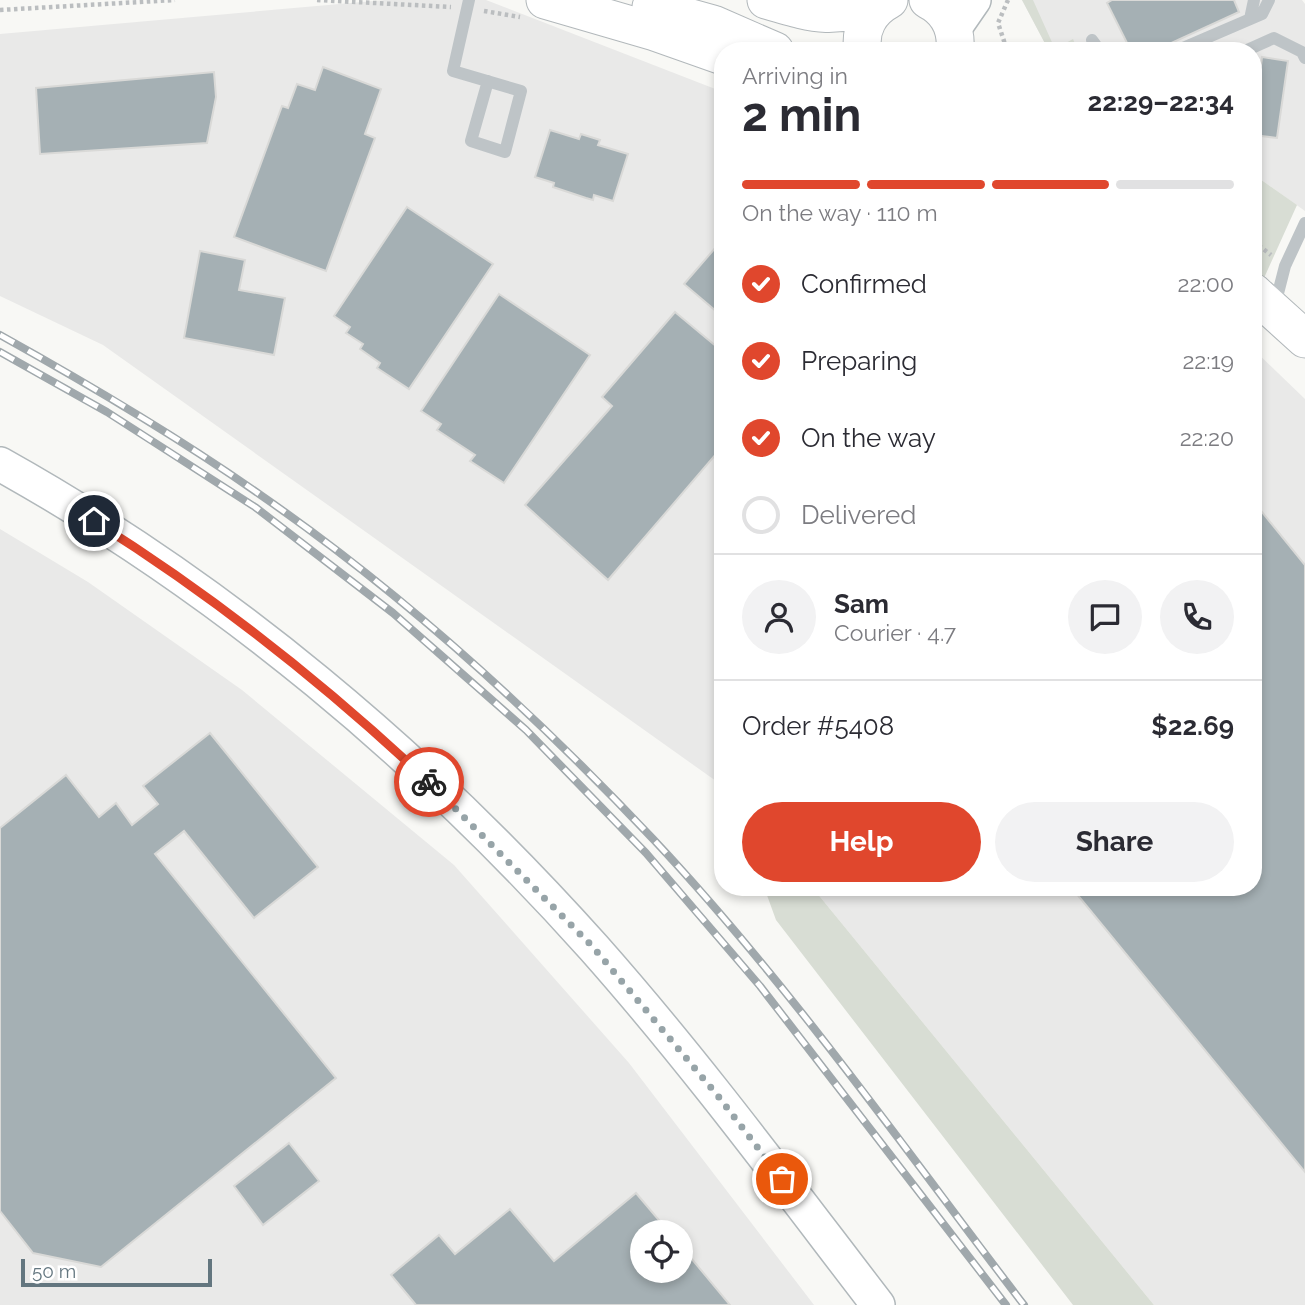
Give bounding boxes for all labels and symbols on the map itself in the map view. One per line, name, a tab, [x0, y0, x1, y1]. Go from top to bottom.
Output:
pin	[64, 491, 124, 551]
courier	[394, 747, 464, 817]
pin	[752, 1149, 812, 1209]
scale bar	[21, 1256, 212, 1288]

